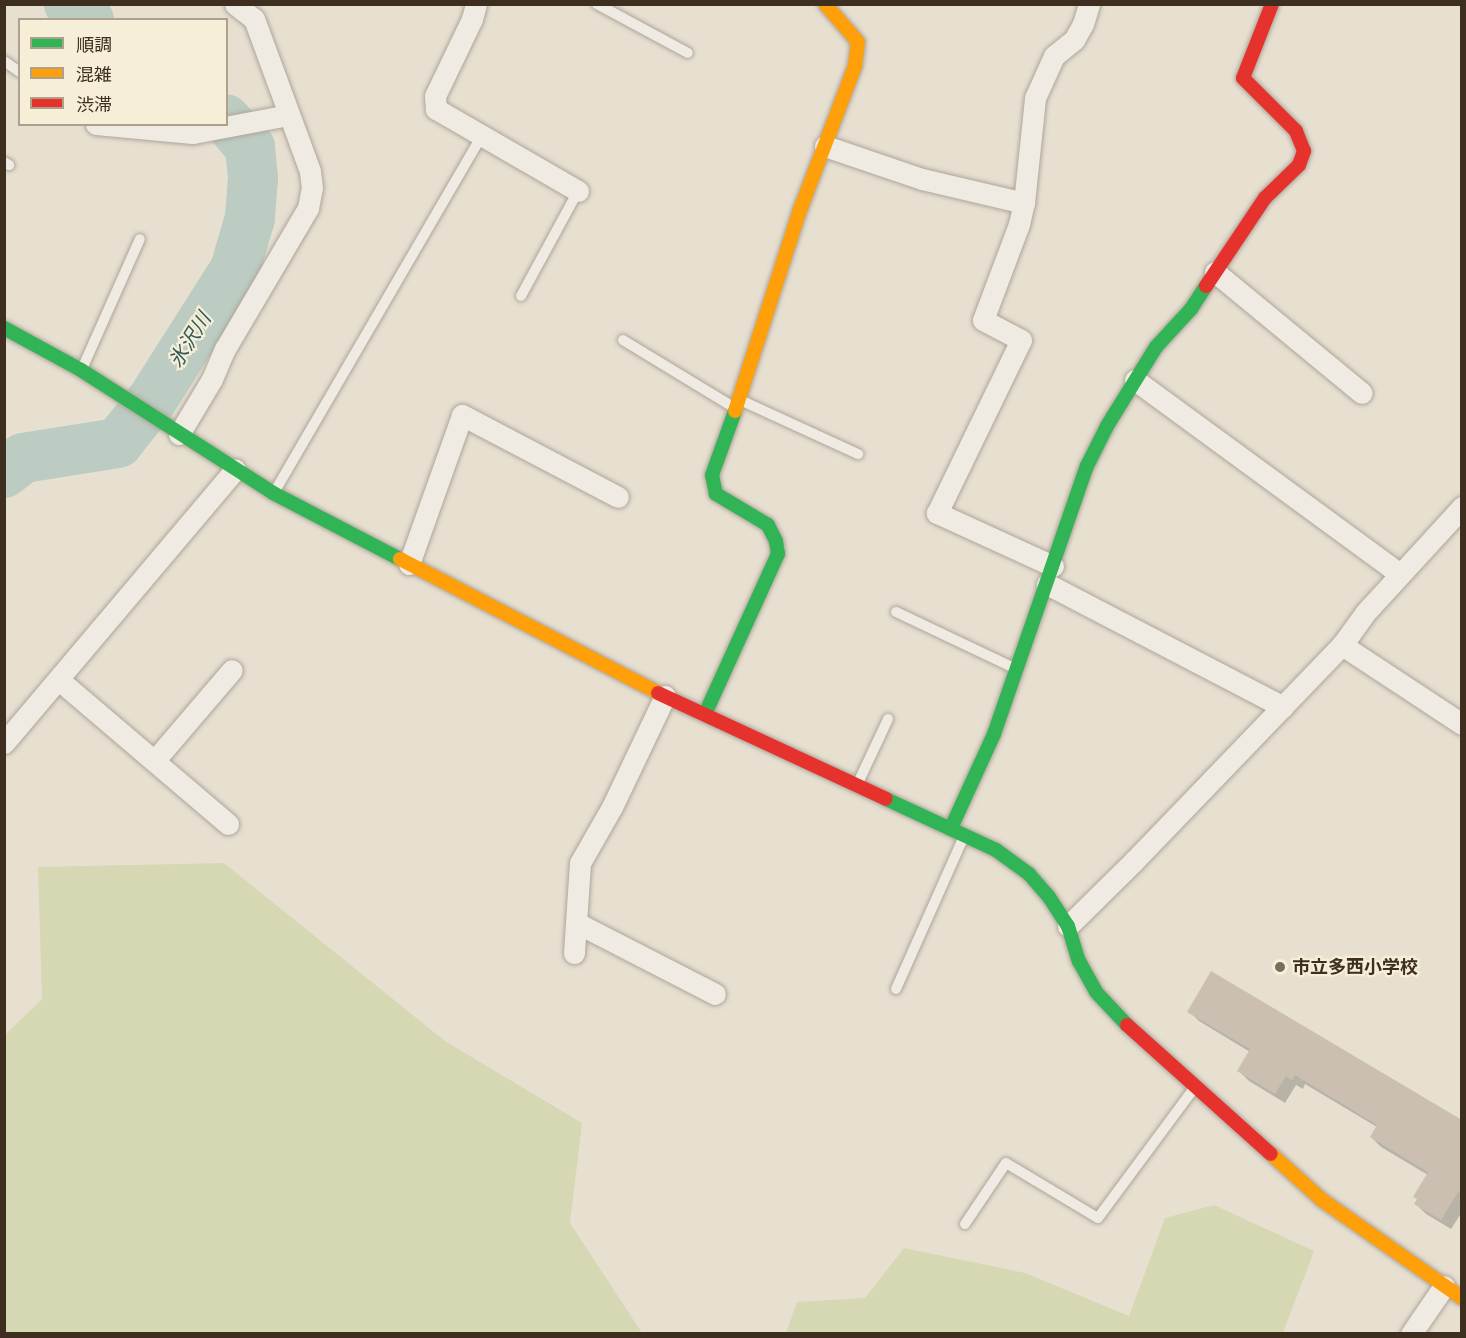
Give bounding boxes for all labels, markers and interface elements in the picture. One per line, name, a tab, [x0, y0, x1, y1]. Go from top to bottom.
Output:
legend	[18, 18, 228, 126]
text: 順調	[76, 35, 112, 55]
text: 混雑	[76, 65, 112, 85]
text: 渋滞	[76, 95, 112, 115]
water label: 氷沢川	[164, 308, 216, 372]
place label: 市立多西小学校	[1292, 956, 1418, 978]
marker: 市立多西小学校	[1273, 960, 1287, 974]

